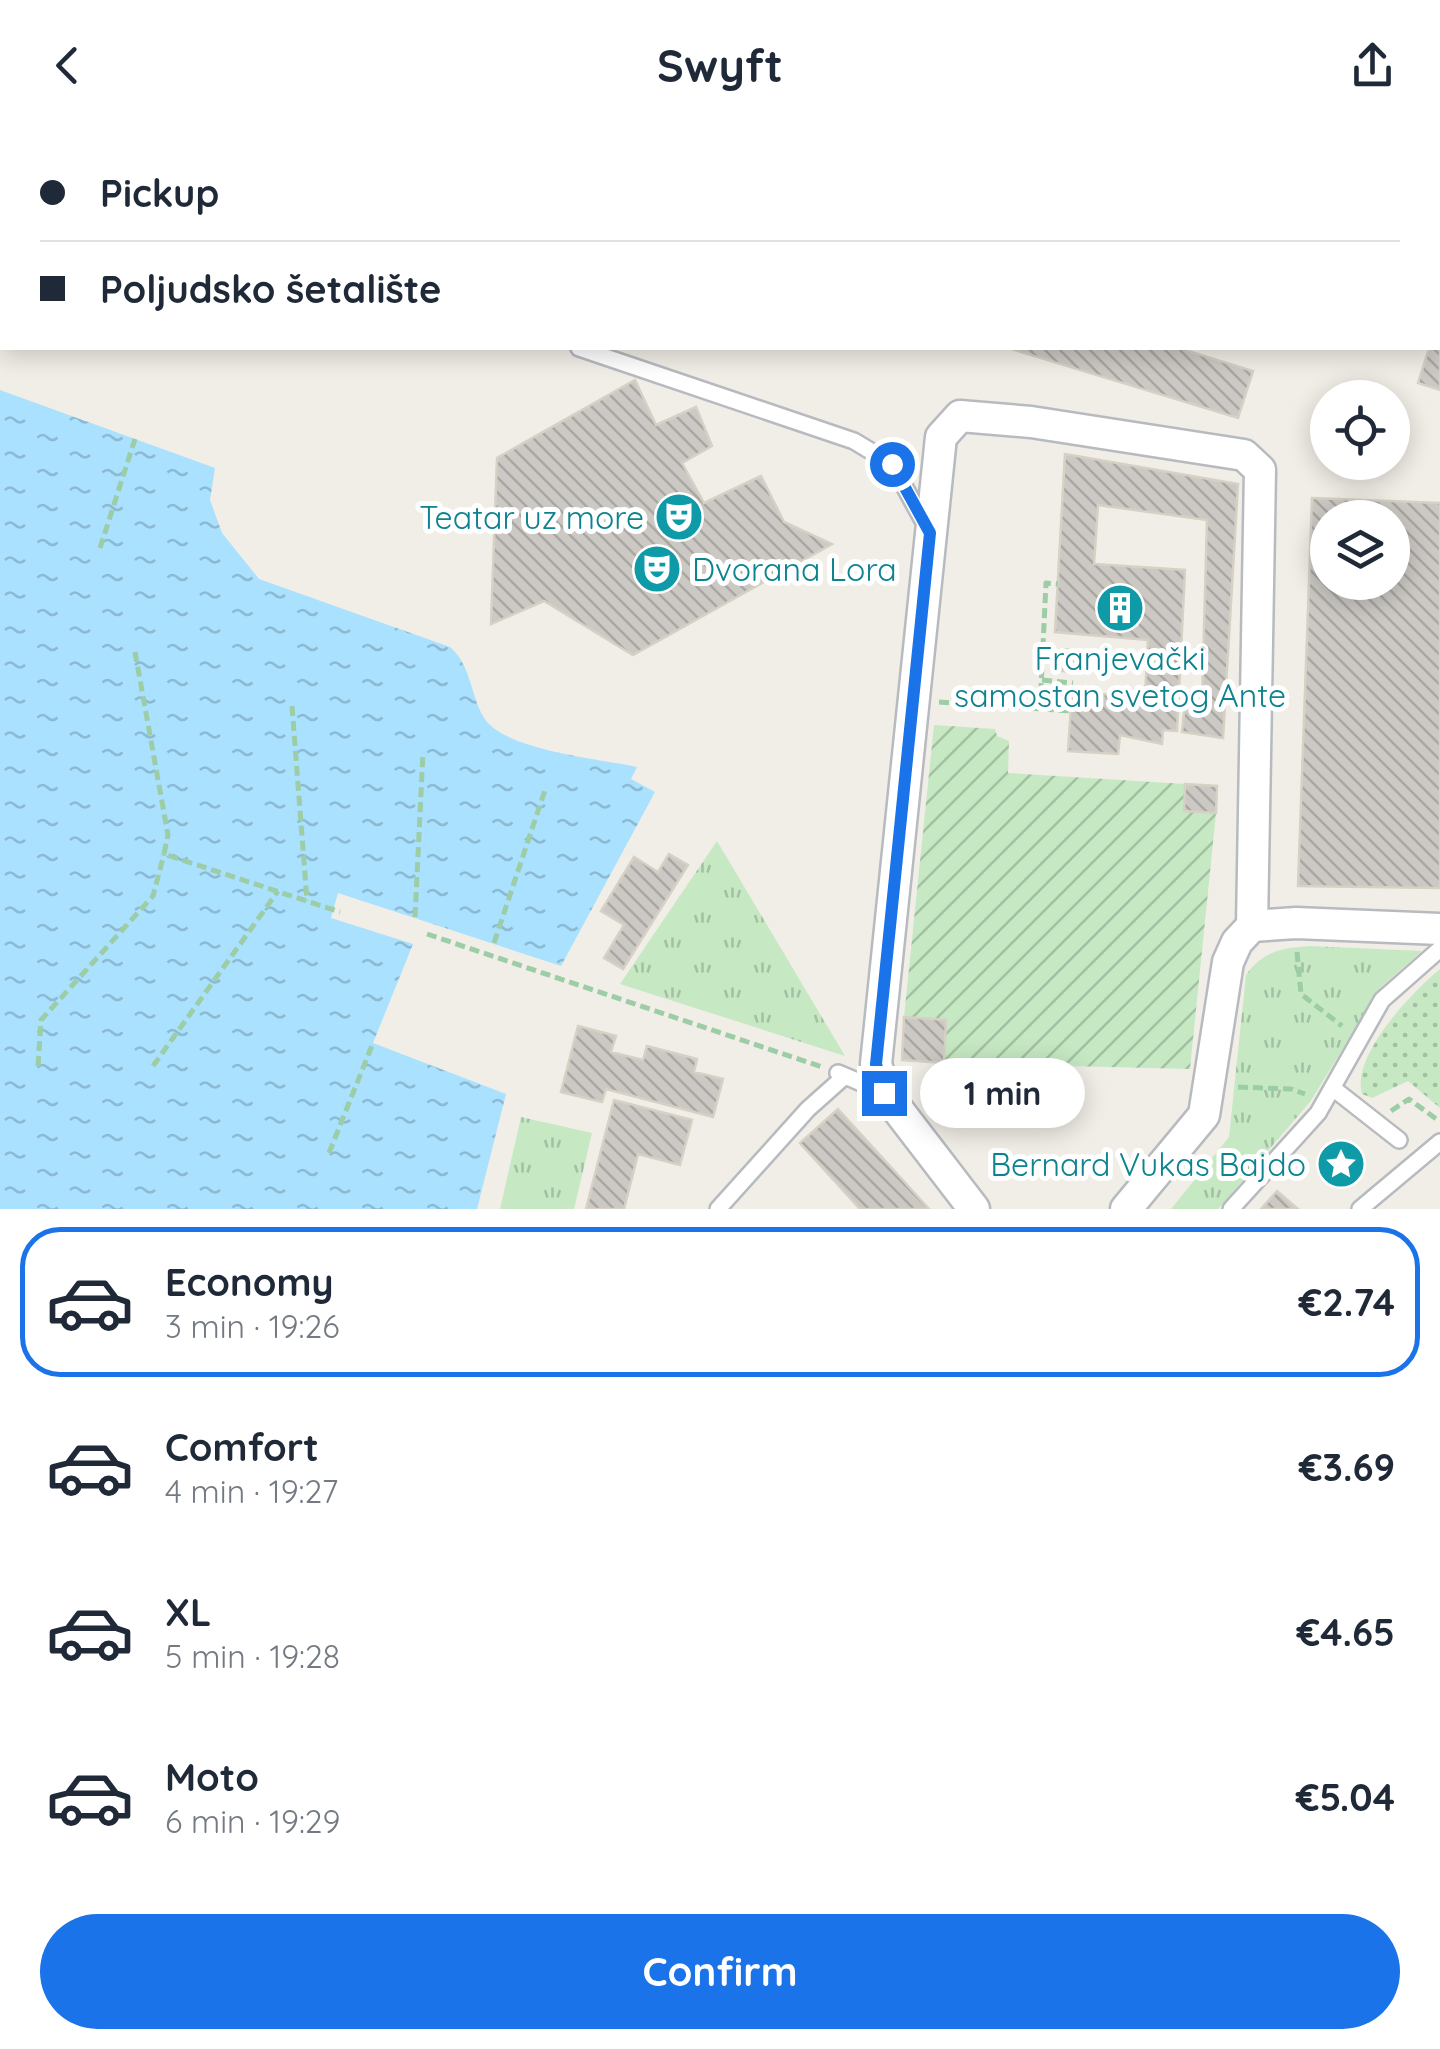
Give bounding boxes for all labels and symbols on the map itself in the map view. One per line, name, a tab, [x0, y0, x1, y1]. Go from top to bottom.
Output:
route start	[870, 442, 915, 487]
theatre icon: Teatar uz more	[653, 491, 705, 543]
place label: Teatar uz more	[419, 497, 644, 537]
theatre icon: Dvorana Lora	[631, 543, 683, 595]
place label: Dvorana Lora	[692, 549, 897, 589]
building icon: Franjevački samostan svetog Ante	[1094, 582, 1146, 634]
place label: Franjevački samostan svetog Ante	[954, 638, 1286, 715]
callout: 1 min	[919, 1058, 1084, 1128]
route end	[862, 1071, 907, 1116]
place icon: Bernard Vukas Bajdo	[1315, 1138, 1367, 1190]
place label: Bernard Vukas Bajdo	[990, 1144, 1306, 1184]

